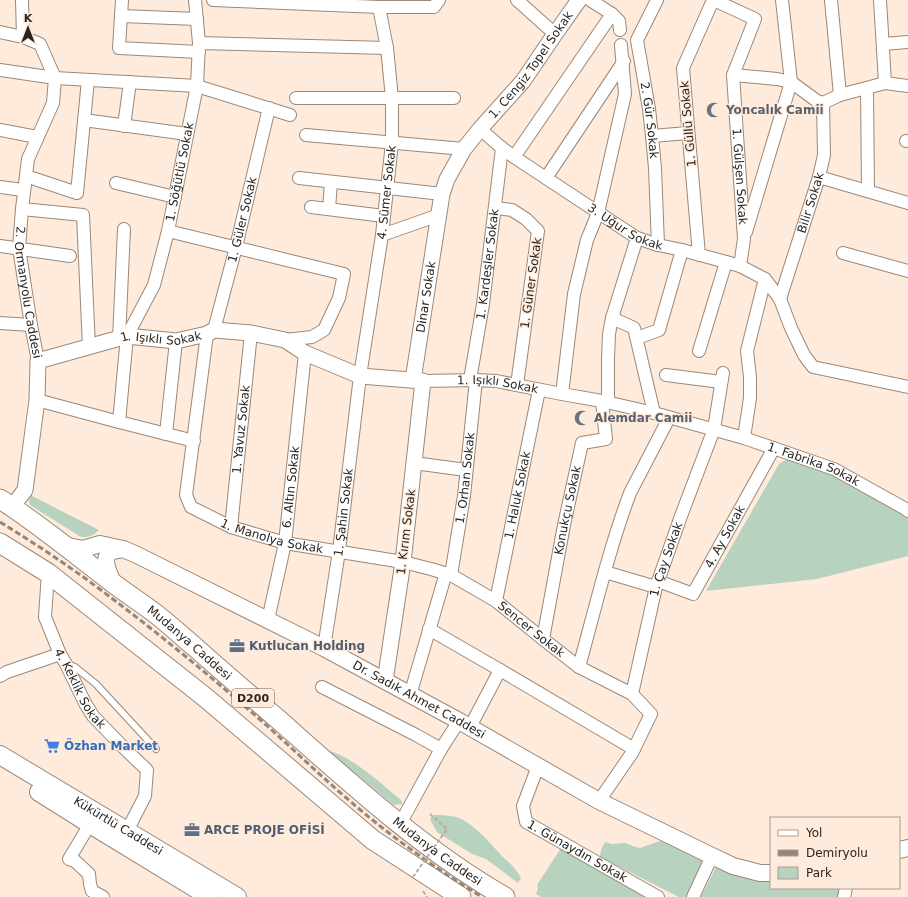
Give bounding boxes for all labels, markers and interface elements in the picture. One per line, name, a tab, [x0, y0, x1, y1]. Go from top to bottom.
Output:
north arrow	[8, 8, 48, 48]
street label: 1. Cengiz Topel Sokak	[486, 9, 576, 121]
text: K	[24, 12, 33, 25]
street label: 1. Güllü Sokak	[677, 80, 699, 168]
street label: 2. Gür Sokak	[637, 81, 661, 159]
mosque icon: Yoncalık Camii	[705, 101, 723, 119]
place label: Yoncalık Camii	[725, 103, 824, 117]
street label: 1. Söğütlü Sokak	[163, 121, 197, 223]
street label: 1. Gülşen Sokak	[730, 128, 750, 225]
street label: 4. Sümer Sokak	[374, 145, 399, 240]
street label: Bilir Sokak	[794, 171, 827, 235]
street label: 1. Güler Sokak	[225, 175, 259, 264]
street label: 3. Uğur Sokak	[585, 201, 664, 253]
street label: 1. Kardeşler Sokak	[473, 208, 502, 321]
street label: 2. Ormanyolu Caddesi	[12, 226, 44, 360]
street label: 1. Güner Sokak	[518, 236, 544, 329]
street label: Dinar Sokak	[413, 260, 438, 334]
street label: 1. Işıklı Sokak	[119, 328, 203, 348]
street label: 1. Işıklı Sokak	[457, 373, 540, 396]
street label: 1. Yavuz Sokak	[230, 384, 253, 475]
mosque icon: Alemdar Camii	[573, 409, 591, 427]
place label: Alemdar Camii	[594, 411, 692, 425]
street label: 1. Orhan Sokak	[453, 432, 478, 525]
street label: 1. Fabrika Sokak	[765, 440, 862, 489]
street label: 6. Altın Sokak	[280, 445, 302, 529]
street label: 1. Haluk Sokak	[502, 450, 533, 540]
street label: Konukçu Sokak	[552, 464, 584, 556]
street label: 1. Şahin Sokak	[331, 468, 356, 558]
street label: 1. Kırım Sokak	[394, 488, 418, 576]
street label: 4. Ay Sokak	[702, 503, 748, 570]
street label: 1. Manolya Sokak	[218, 516, 324, 556]
street label: 1. Çay Sokak	[647, 520, 685, 598]
street label: Sencer Sokak	[495, 598, 568, 660]
street label: Mudanya Caddesi	[144, 603, 234, 683]
office icon: Kutlucan Holding	[228, 637, 246, 655]
place label: Kutlucan Holding	[249, 639, 365, 653]
street label: 4. Keklik Sokak	[52, 647, 108, 732]
street label: Dr. Sadık Ahmet Caddesi	[350, 658, 488, 742]
road number: D200	[232, 689, 274, 707]
supermarket icon: Özhan Market	[43, 737, 61, 755]
place label: Özhan Market	[64, 738, 158, 753]
street label: Kükürtlü Caddesi	[71, 794, 166, 858]
street label: Mudanya Caddesi	[390, 814, 484, 888]
street label: 1. Günaydın Sokak	[525, 817, 630, 885]
legend	[770, 817, 900, 889]
office icon: ARCE PROJE OFİSİ	[183, 821, 201, 839]
place label: ARCE PROJE OFİSİ	[204, 822, 325, 837]
text: Yol	[805, 826, 822, 840]
text: Demiryolu	[806, 846, 868, 860]
text: Park	[806, 866, 832, 880]

